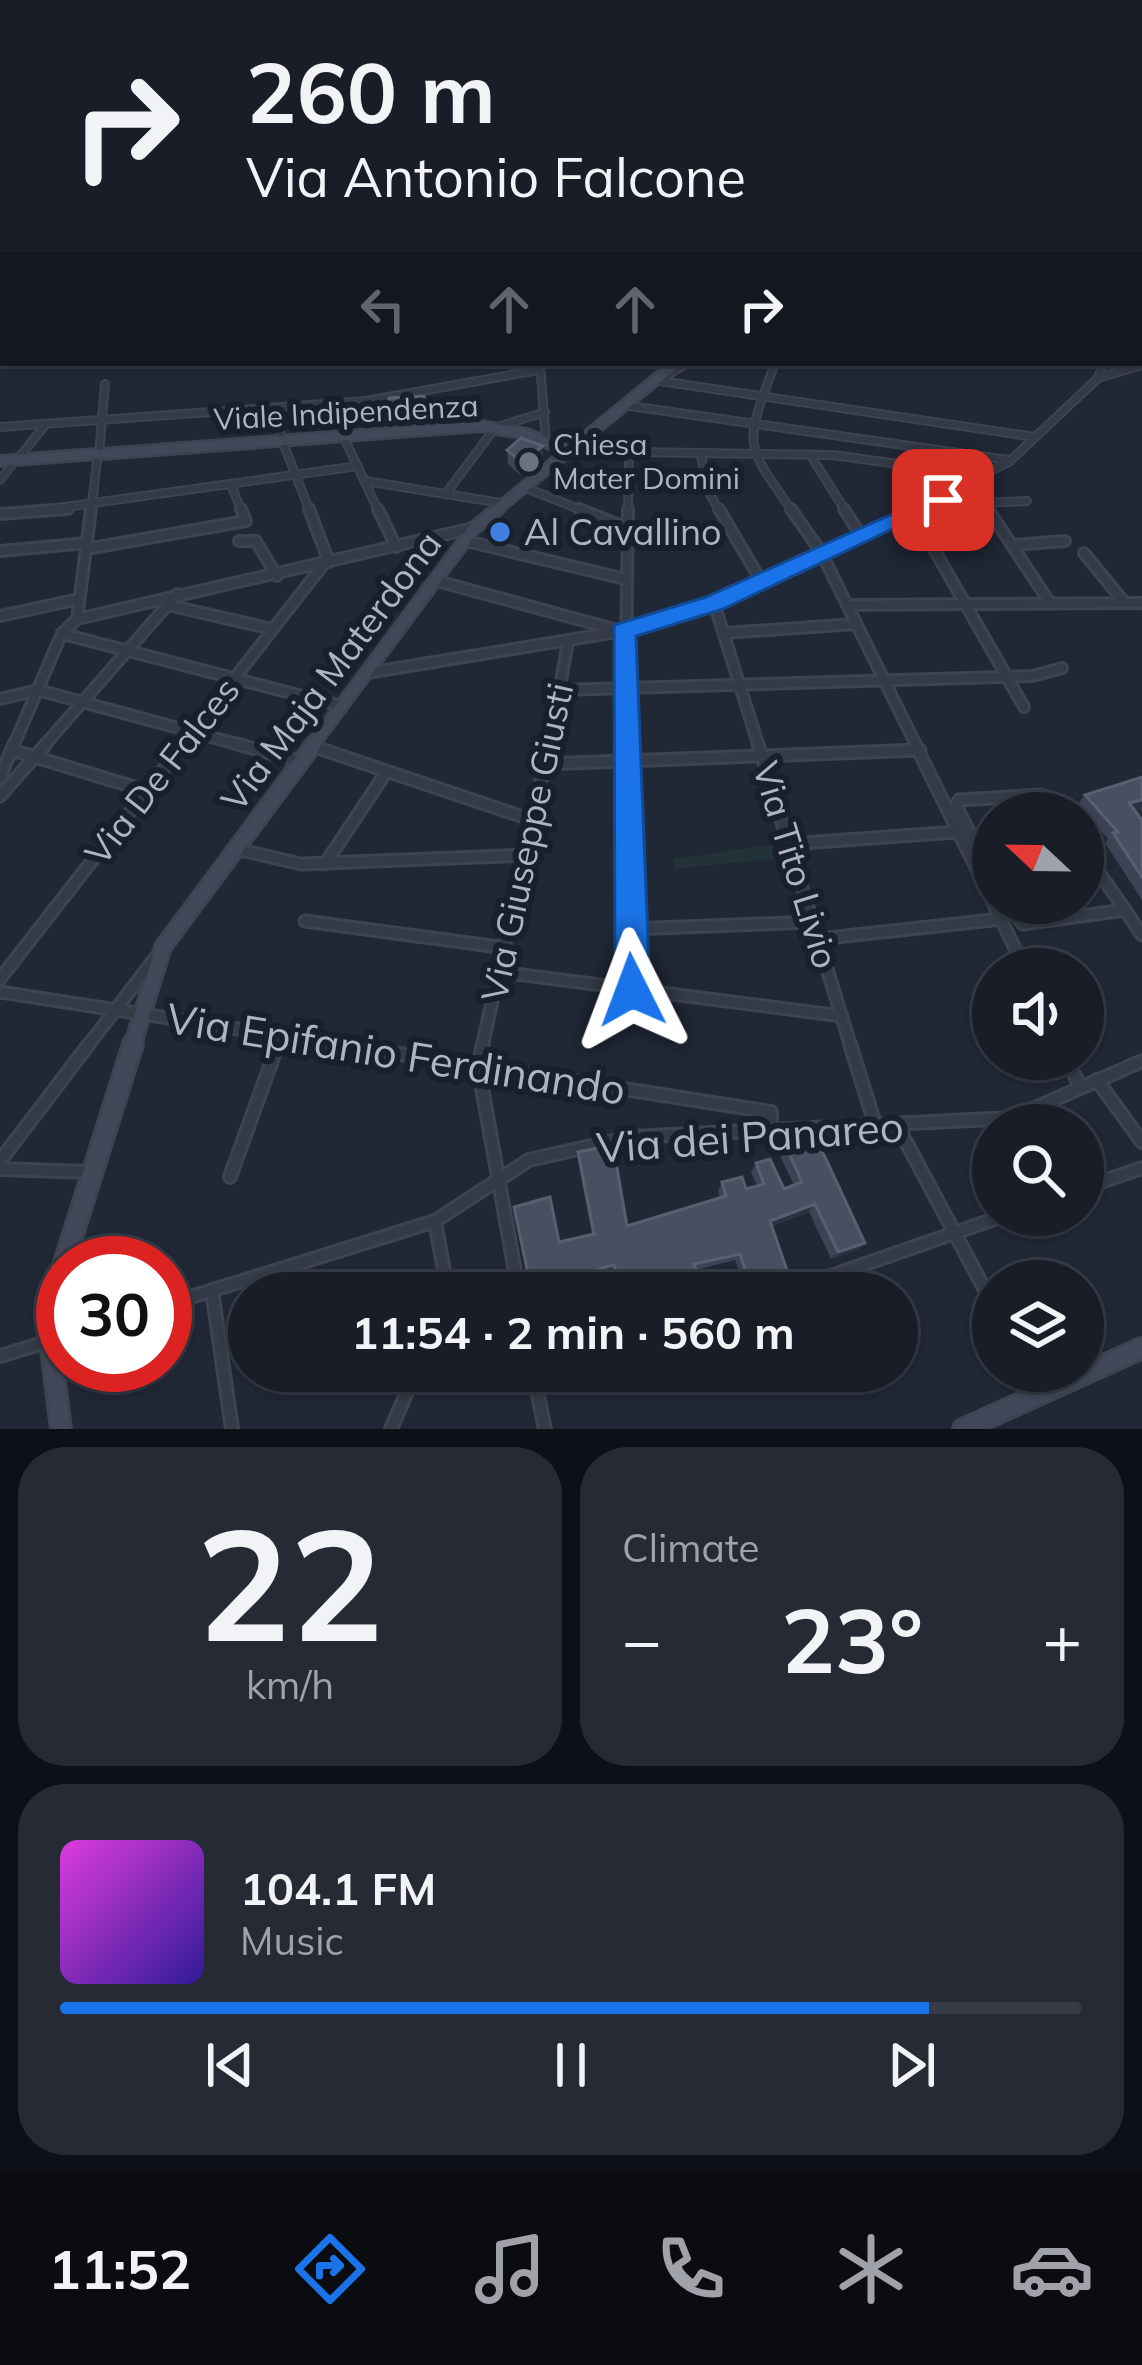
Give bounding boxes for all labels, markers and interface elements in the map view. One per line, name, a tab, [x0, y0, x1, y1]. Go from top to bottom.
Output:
text: 260 m	[246, 39, 496, 144]
icon: right	[48, 48, 204, 204]
text: Via Antonio Falcone	[246, 143, 746, 211]
icon: left	[350, 276, 416, 342]
icon: ahead	[476, 276, 542, 342]
icon: ahead	[602, 276, 668, 342]
icon: right	[728, 276, 794, 342]
street label: Viale Indipendenza	[213, 386, 479, 438]
place label: Chiesa Mater Domini	[553, 425, 740, 497]
marker: Chiesa Mater Domini	[516, 449, 542, 475]
pin	[892, 449, 994, 551]
icon: arrive	[910, 467, 976, 533]
place label: Al Cavallino	[524, 509, 722, 554]
marker: Al Cavallino	[487, 519, 513, 545]
street label: Via Maja Materdona	[211, 522, 451, 820]
street label: Via De Falces	[75, 668, 249, 873]
street label: Via Giuseppe Giusti	[471, 679, 582, 1005]
street label: Via Tito Livio	[744, 756, 849, 974]
north arrow	[972, 792, 1104, 924]
map controls	[972, 792, 1104, 1392]
position arrow	[569, 927, 695, 1053]
button: sound	[972, 948, 1104, 1080]
street label: Via Epifanio Ferdinando	[163, 991, 629, 1116]
street label: Via dei Panareo	[595, 1099, 905, 1174]
button: search	[972, 1104, 1104, 1236]
speed limit sign: 30	[36, 1236, 192, 1392]
button: layers	[972, 1260, 1104, 1392]
text: 11:54 · 2 min · 560 m	[351, 1304, 795, 1360]
text: 22	[196, 1484, 384, 1680]
text: Climate	[622, 1523, 760, 1572]
text: 23°	[781, 1583, 923, 1696]
text: −	[622, 1598, 662, 1681]
text: +	[1042, 1598, 1082, 1681]
text: km/h	[246, 1660, 334, 1709]
text: 104.1 FM	[240, 1860, 436, 1916]
text: Music	[240, 1916, 344, 1965]
icon: previous	[197, 2032, 263, 2098]
icon: pause	[538, 2032, 604, 2098]
icon: next	[879, 2032, 945, 2098]
icon: directions	[288, 2227, 372, 2311]
icon: music	[468, 2227, 552, 2311]
icon: phone	[649, 2227, 733, 2311]
icon: climate	[829, 2227, 913, 2311]
icon: car	[1010, 2227, 1094, 2311]
text: 11:52	[48, 2235, 191, 2303]

